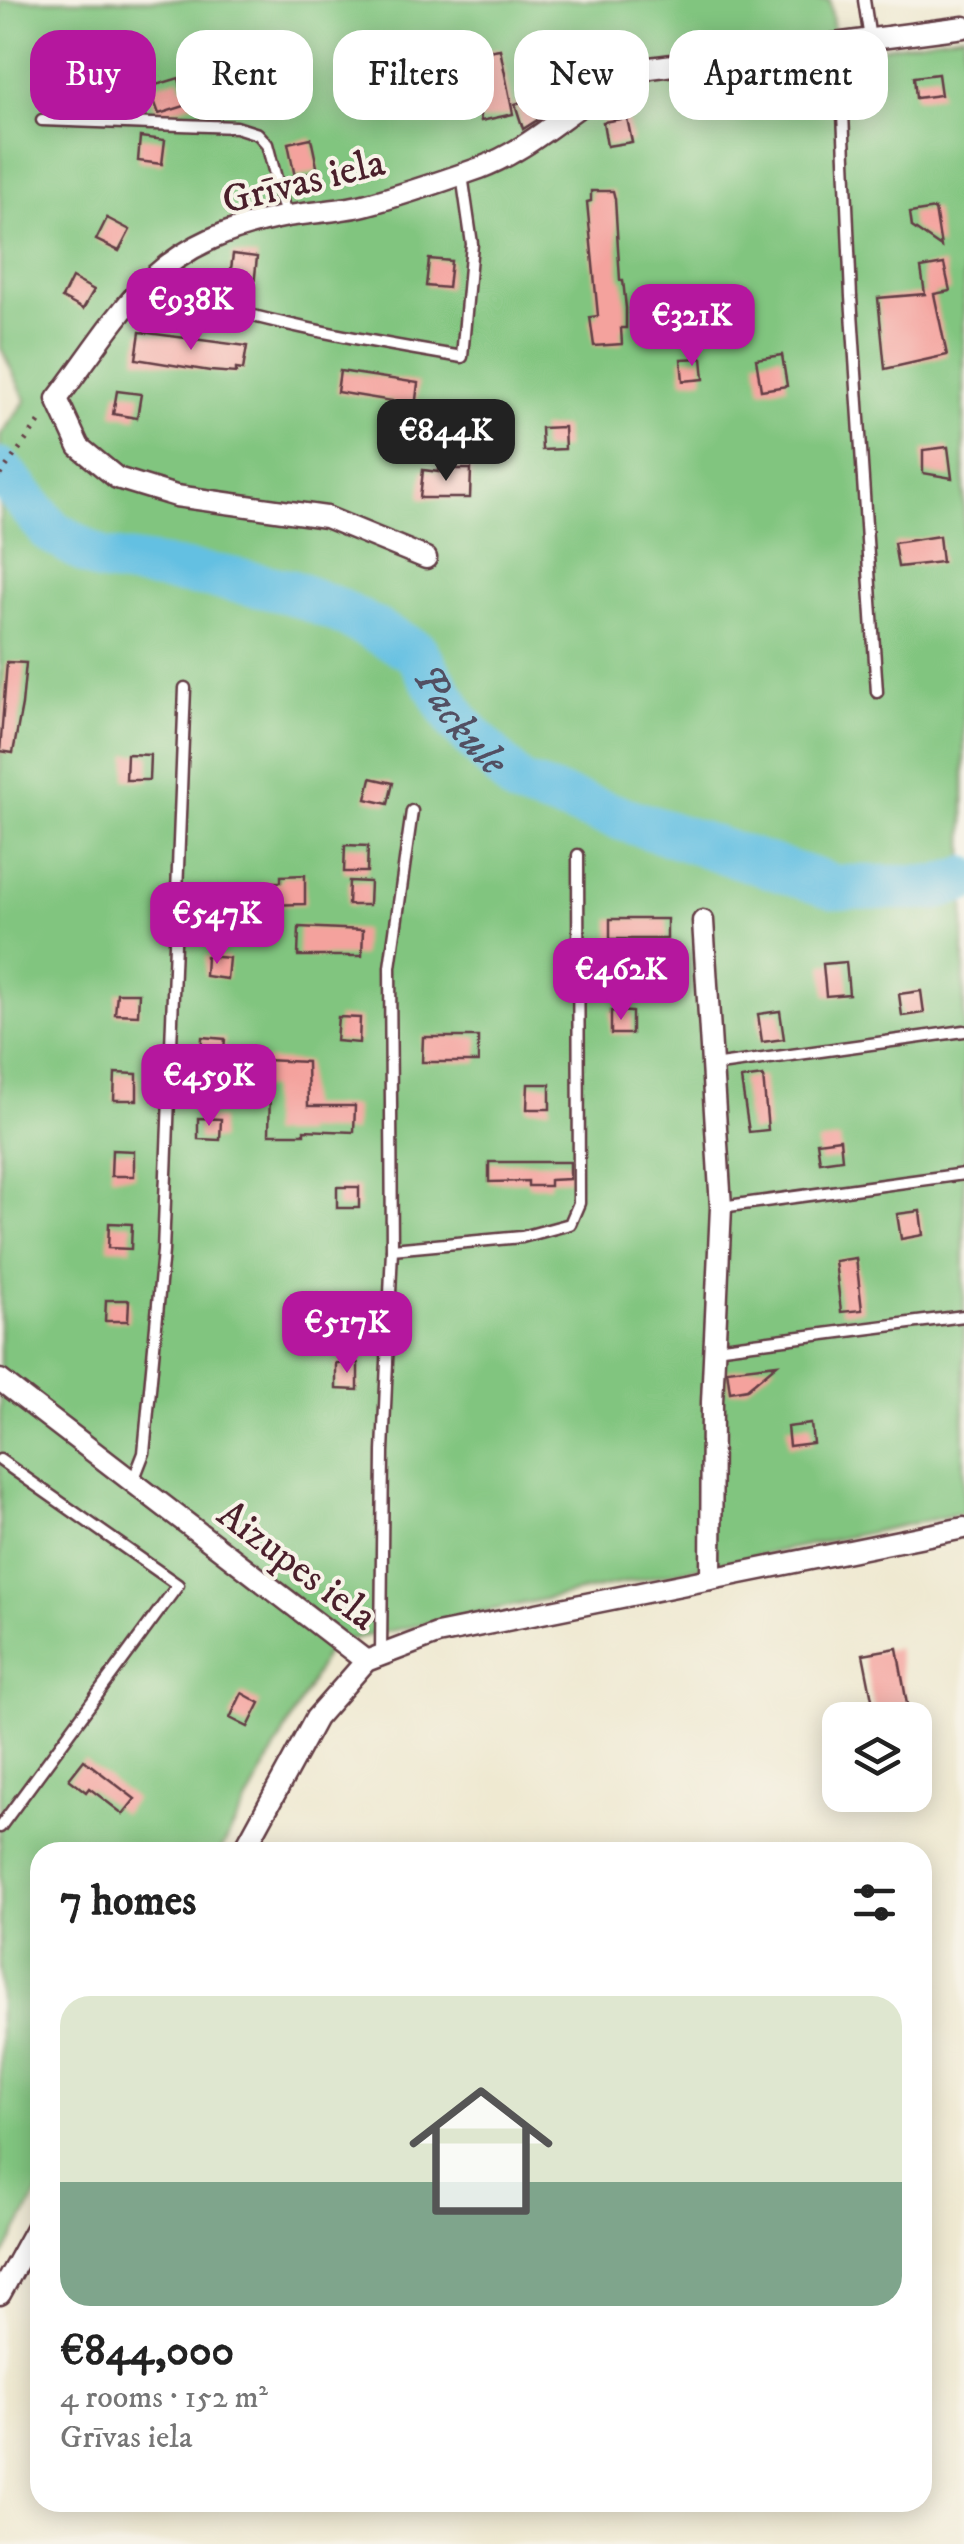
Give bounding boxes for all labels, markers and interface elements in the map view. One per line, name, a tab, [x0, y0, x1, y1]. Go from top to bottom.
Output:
chip: Buy	[30, 30, 156, 120]
chip: Rent	[176, 30, 313, 120]
chip: Filters	[333, 30, 494, 120]
chip: New	[514, 30, 649, 120]
chip: Apartment	[669, 30, 888, 120]
street label: Grīvas iela	[217, 139, 390, 227]
pin: €938K	[121, 268, 261, 353]
text: €938K	[148, 280, 234, 320]
pin: €321K	[622, 284, 762, 369]
text: €321K	[652, 296, 732, 336]
pin: €844K	[376, 399, 516, 484]
text: €844K	[399, 411, 493, 451]
water label: Packule	[400, 655, 519, 789]
pin: €547K	[147, 882, 287, 967]
text: €547K	[172, 894, 262, 934]
pin: €462K	[551, 938, 691, 1023]
text: €462K	[575, 950, 667, 990]
pin: €459K	[139, 1044, 279, 1129]
text: €459K	[163, 1056, 255, 1096]
pin: €517K	[277, 1291, 417, 1376]
text: €517K	[304, 1303, 390, 1343]
street label: Aizupes iela	[207, 1490, 386, 1643]
map controls	[822, 1702, 932, 1812]
button: layers	[822, 1702, 932, 1812]
icon: filters	[847, 1875, 902, 1930]
text: 7 homes	[60, 1876, 196, 1928]
icon: home	[391, 2061, 571, 2241]
text: €844,000	[60, 2326, 234, 2378]
text: 4 rooms · 152 m²	[60, 2378, 268, 2418]
text: Grīvas iela	[60, 2418, 192, 2458]

